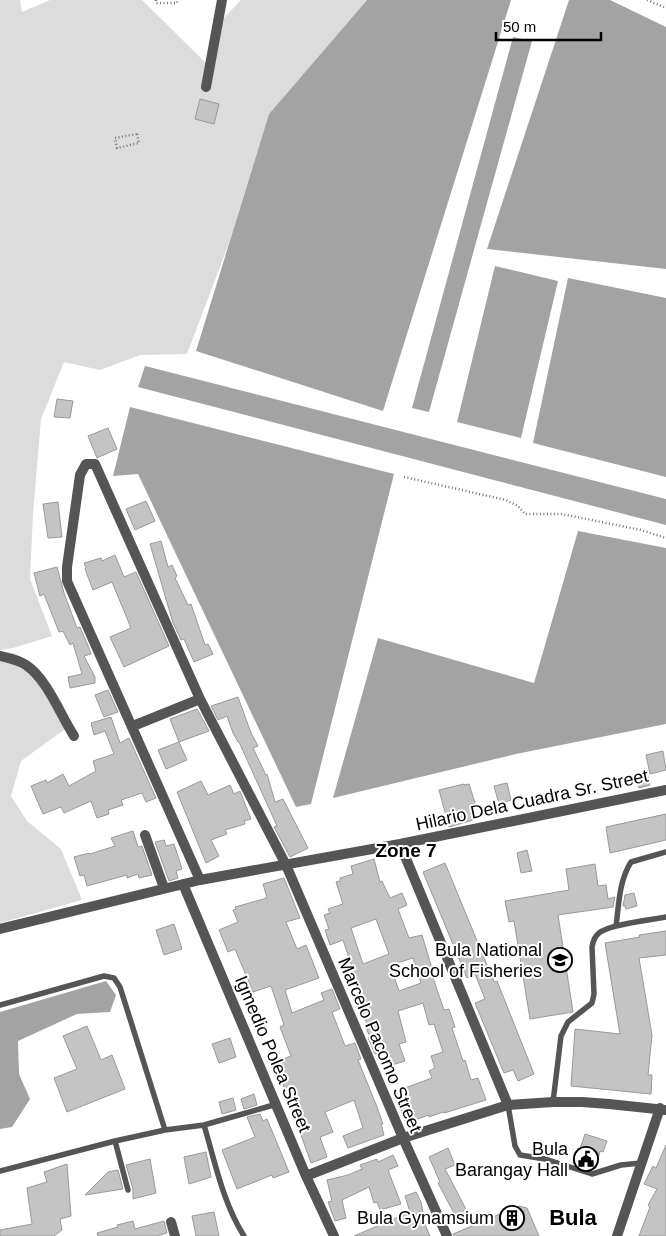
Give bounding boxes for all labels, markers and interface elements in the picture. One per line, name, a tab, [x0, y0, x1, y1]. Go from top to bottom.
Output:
scale bar	[496, 10, 601, 42]
text: 50 m	[503, 18, 536, 35]
street label: Hilario Dela Cuadra Sr. Street	[414, 766, 650, 834]
district label: Zone 7	[375, 840, 437, 861]
place label: Bula National School of Fisheries	[389, 940, 542, 981]
school or university icon: Bula National School of Fisheries	[547, 947, 573, 973]
street label: Marcelo Pacomo Street	[334, 955, 426, 1135]
street label: Igmedio Polea Street	[231, 973, 315, 1135]
place label: Bula Barangay Hall	[455, 1139, 569, 1180]
public building icon: Bula Barangay Hall	[573, 1146, 599, 1172]
building icon: Bula Gynamsium	[499, 1205, 525, 1231]
district label: Bula	[549, 1205, 598, 1230]
place label: Bula Gynamsium	[357, 1208, 494, 1228]

